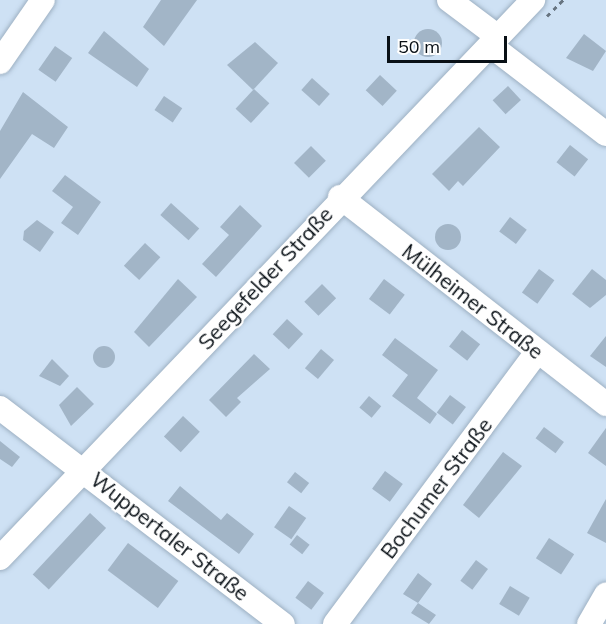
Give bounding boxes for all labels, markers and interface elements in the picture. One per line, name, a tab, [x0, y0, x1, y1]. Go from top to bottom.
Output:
scale bar	[390, 24, 510, 62]
text: 50 m	[398, 35, 440, 58]
street label: Seegefelder Straße	[192, 202, 338, 354]
street label: Mülheimer Straße	[397, 238, 549, 364]
street label: Bochumer Straße	[375, 413, 497, 563]
street label: Wuppertaler Straße	[86, 466, 254, 606]

